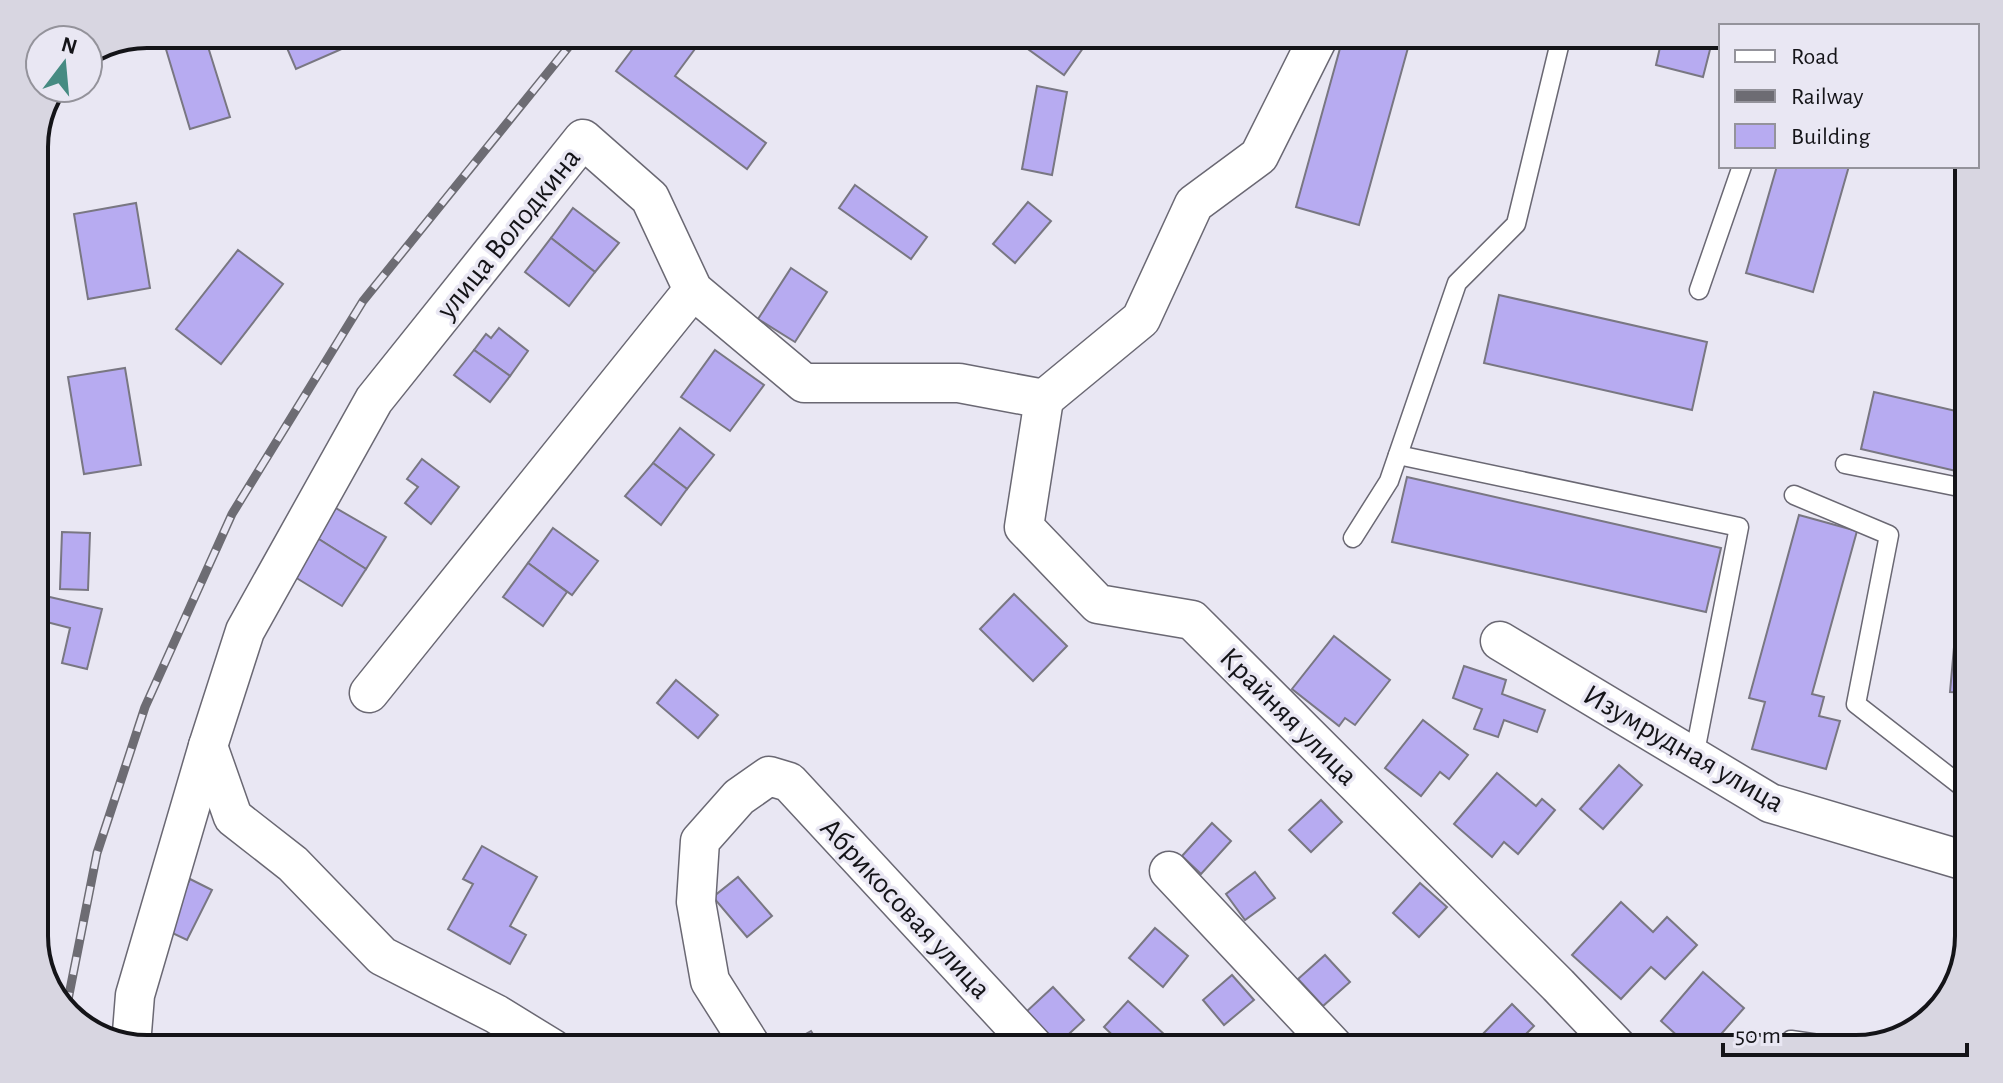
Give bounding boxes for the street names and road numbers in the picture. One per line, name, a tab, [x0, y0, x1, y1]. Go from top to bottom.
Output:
street label: улица Володкина	[431, 143, 586, 325]
street label: Крайняя улица	[1214, 642, 1363, 791]
street label: Изумрудная улица	[1578, 679, 1789, 818]
street label: Абрикосовая улица	[814, 813, 996, 1005]

